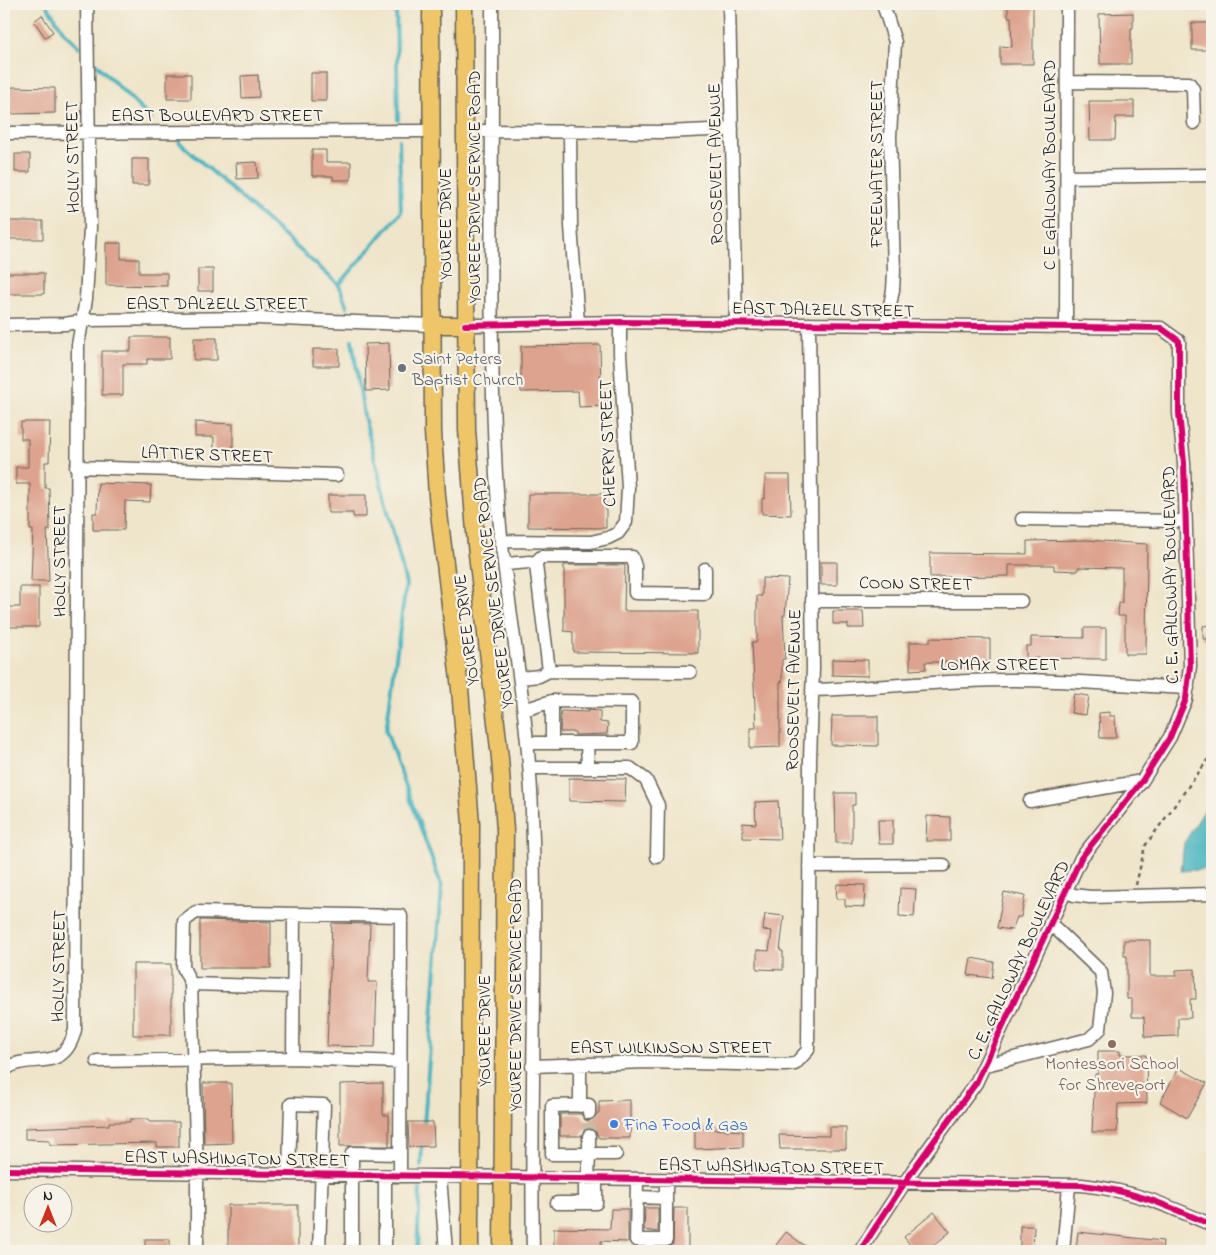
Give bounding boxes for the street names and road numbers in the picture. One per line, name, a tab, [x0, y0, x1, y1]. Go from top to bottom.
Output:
street label: C E GALLOWAY BOULEVARD	[1038, 60, 1064, 270]
street label: YOUREE DRIVE SERVICE ROAD	[463, 70, 489, 304]
street label: FREEWATER STREET	[865, 80, 891, 249]
street label: ROOSEVELT AVENUE	[703, 83, 731, 245]
street label: HOLLY STREET	[60, 101, 88, 213]
street label: EAST BOULEVARD STREET	[111, 104, 323, 130]
street label: YOUREE DRIVE	[434, 168, 460, 280]
street label: EAST DALZELL STREET	[126, 292, 308, 318]
street label: EAST DALZELL STREET	[732, 296, 914, 326]
street label: CHERRY STREET	[594, 379, 624, 507]
street label: LATTIER STREET	[141, 441, 273, 471]
street label: C. E. GALLOWAY BOULEVARD	[1157, 466, 1187, 684]
street label: YOUREE DRIVE SERVICE ROAD	[468, 476, 518, 710]
street label: HOLLY STREET	[48, 505, 74, 617]
street label: COON STREET	[859, 571, 973, 599]
street label: YOUREE DRIVE	[448, 573, 484, 687]
street label: ROOSEVELT AVENUE	[781, 609, 809, 771]
street label: LOMAX STREET	[940, 653, 1060, 679]
street label: C. E. GALLOWAY BOULEVARD	[962, 857, 1078, 1065]
street label: YOUREE DRIVE SERVICE ROAD	[504, 878, 530, 1112]
street label: HOLLY STREET	[46, 910, 74, 1022]
street label: YOUREE DRIVE	[473, 975, 499, 1087]
street label: EAST WILKINSON STREET	[570, 1036, 772, 1062]
street label: EAST WASHINGTON STREET	[124, 1145, 350, 1175]
street label: EAST WASHINGTON STREET	[658, 1153, 884, 1183]

